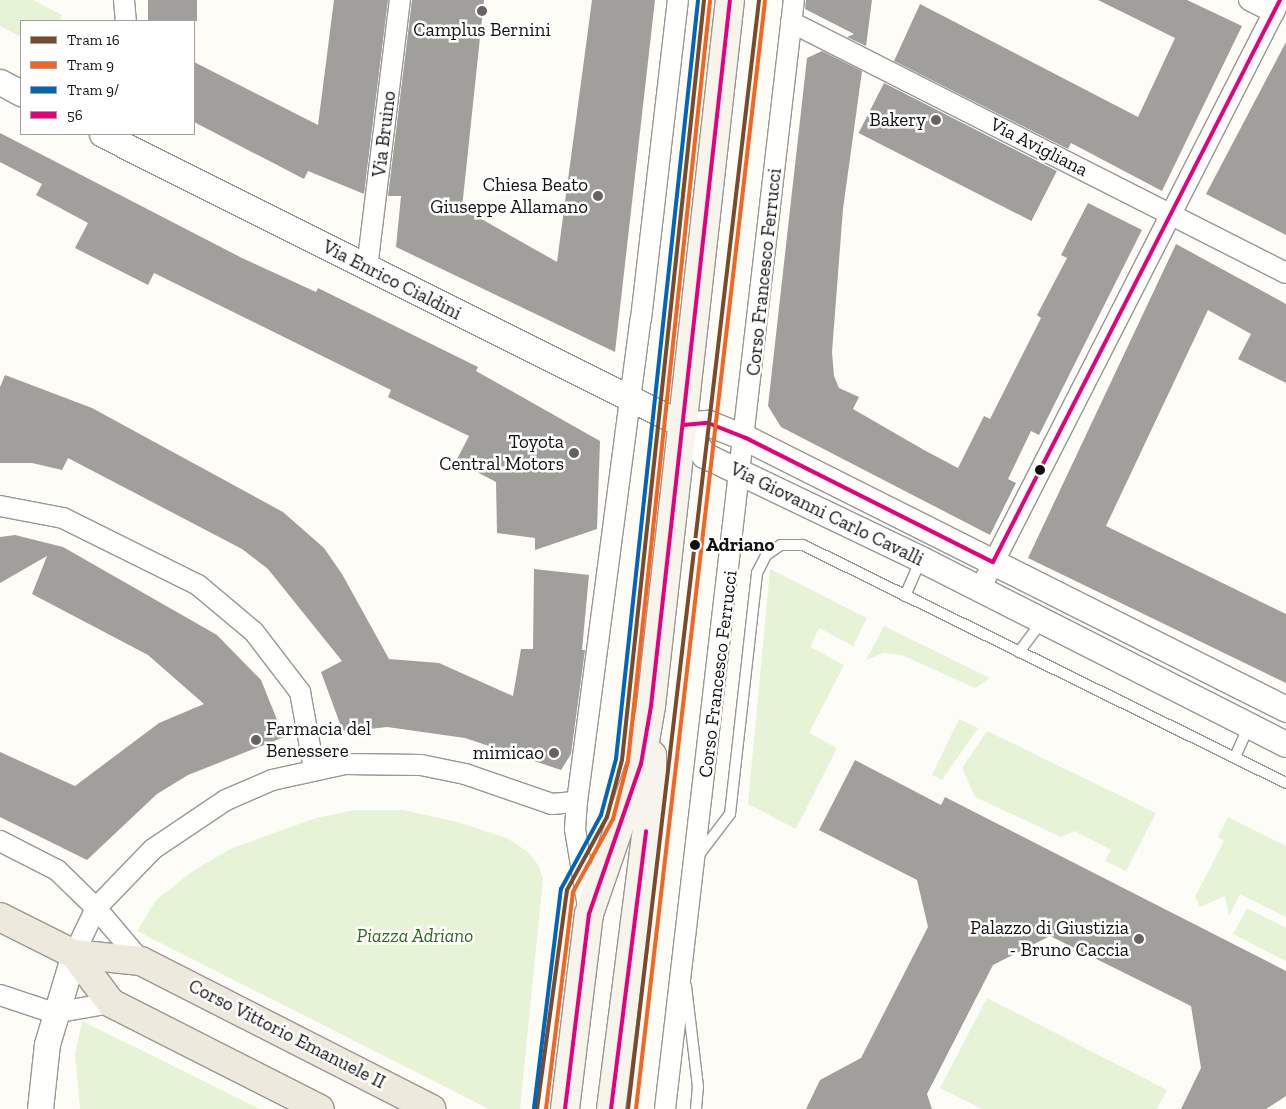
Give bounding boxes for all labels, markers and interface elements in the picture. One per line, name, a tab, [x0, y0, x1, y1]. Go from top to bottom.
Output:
marker: Camplus Bernini	[476, 5, 488, 17]
place label: Camplus Bernini	[413, 19, 551, 41]
legend	[20, 20, 195, 135]
text: Tram 16	[67, 31, 120, 49]
text: Tram 9	[67, 56, 114, 74]
text: Tram 9/	[67, 81, 119, 99]
street label: Via Bruino	[367, 90, 401, 178]
text: 56	[67, 106, 83, 124]
place label: Bakery	[869, 109, 926, 131]
street label: Via Avigliana	[986, 113, 1092, 181]
marker: Bakery	[930, 114, 942, 126]
street label: Corso Francesco Ferrucci	[742, 167, 786, 377]
place label: Chiesa Beato Giuseppe Allamano	[430, 174, 588, 218]
marker: Chiesa Beato Giuseppe Allamano	[592, 190, 604, 202]
street label: Via Enrico Cialdini	[319, 235, 465, 325]
place label: Toyota Central Motors	[439, 431, 564, 475]
marker: Toyota Central Motors	[568, 447, 580, 459]
street label: Via Giovanni Carlo Cavalli	[726, 457, 928, 571]
unlabelled marker	[1035, 465, 1045, 475]
place label: Adriano	[706, 534, 775, 556]
marker: Adriano	[688, 538, 702, 552]
street label: Corso Francesco Ferrucci	[694, 569, 742, 779]
place label: Farmacia del Benessere	[266, 718, 371, 762]
marker: Farmacia del Benessere	[250, 734, 262, 746]
place label: mimicao	[473, 742, 544, 764]
marker: mimicao	[548, 747, 560, 759]
place label: Palazzo di Giustizia - Bruno Caccia	[970, 917, 1129, 961]
park label: Piazza Adriano	[356, 925, 474, 947]
marker: Palazzo di Giustizia - Bruno Caccia	[1133, 933, 1145, 945]
street label: Corso Vittorio Emanuele II	[184, 974, 390, 1094]

